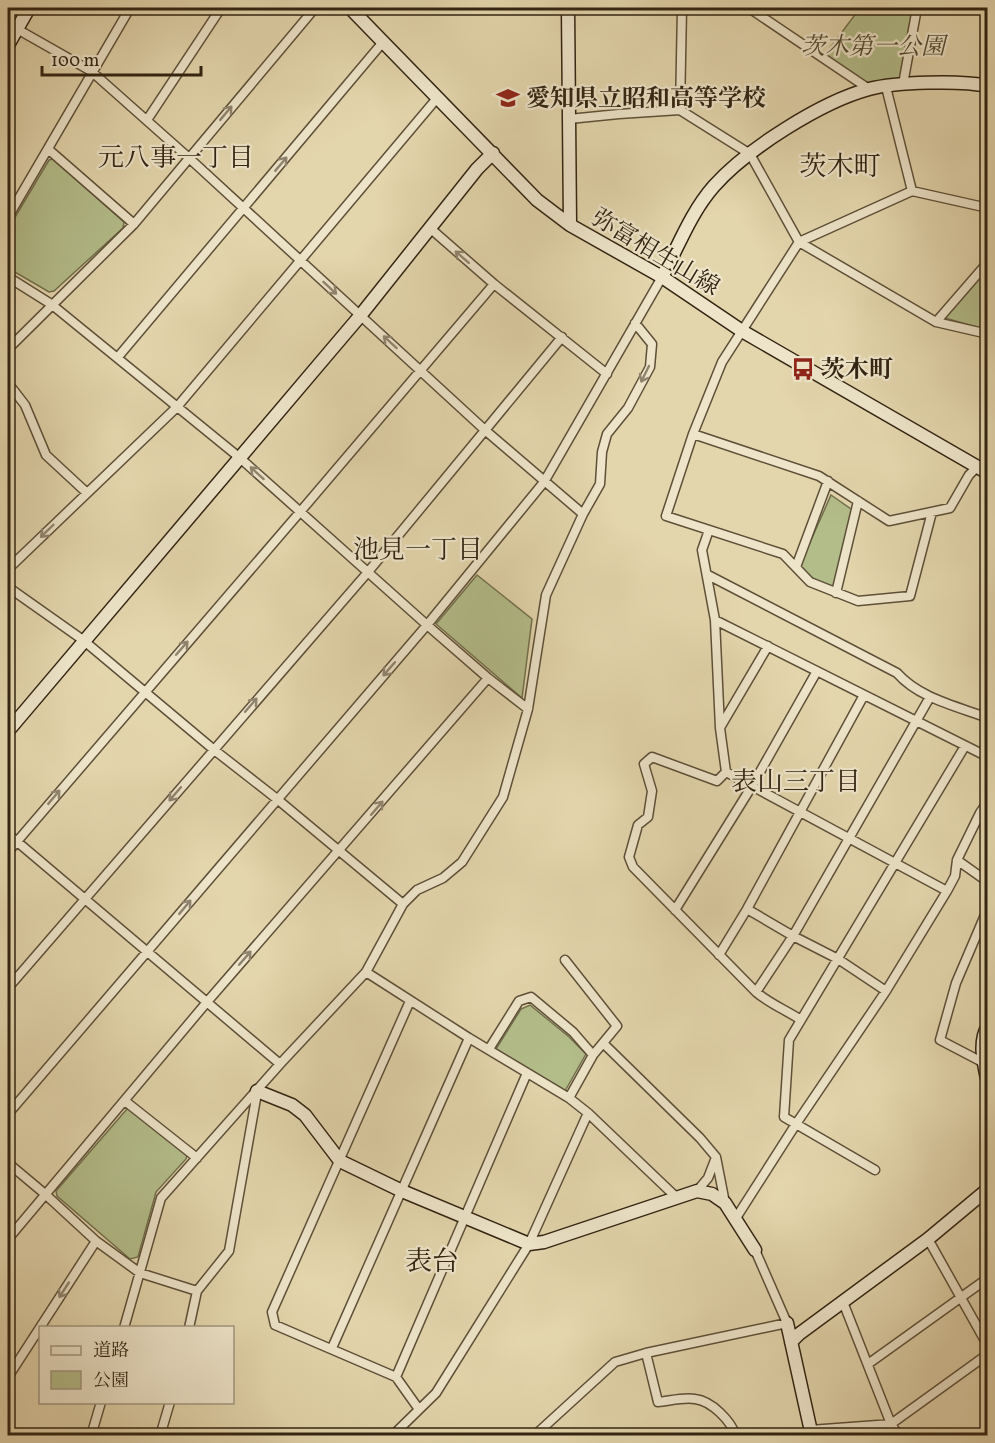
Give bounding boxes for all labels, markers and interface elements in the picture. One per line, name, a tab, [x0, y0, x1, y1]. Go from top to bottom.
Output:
park label: 茨木第一公園	[801, 31, 949, 65]
scale bar	[42, 39, 201, 77]
text: 100 m	[51, 49, 100, 74]
place label: 愛知県立昭和高等学校	[526, 83, 766, 117]
school or university icon: 愛知県立昭和高等学校	[495, 85, 521, 111]
one-way arrow	[220, 105, 233, 121]
district label: 元八事一丁目	[98, 141, 254, 177]
district label: 茨木町	[800, 149, 881, 187]
one-way arrow	[275, 156, 288, 172]
street label: 弥富相生山線	[584, 202, 725, 305]
one-way arrow	[454, 250, 470, 263]
one-way arrow	[322, 281, 337, 295]
one-way arrow	[383, 336, 398, 350]
place label: 茨木町	[821, 354, 893, 388]
bus stop icon: 茨木町	[790, 356, 816, 382]
one-way arrow	[639, 365, 651, 383]
one-way arrow	[250, 466, 265, 480]
one-way arrow	[40, 524, 55, 538]
district label: 池見一丁目	[353, 533, 483, 569]
one-way arrow	[175, 641, 189, 656]
one-way arrow	[382, 661, 396, 676]
one-way arrow	[245, 697, 258, 713]
district label: 表山三丁目	[731, 765, 861, 801]
one-way arrow	[168, 785, 182, 801]
one-way arrow	[48, 789, 61, 805]
one-way arrow	[370, 801, 384, 816]
one-way arrow	[178, 900, 192, 915]
one-way arrow	[238, 951, 252, 966]
district label: 表台	[405, 1244, 459, 1282]
one-way arrow	[57, 1281, 69, 1298]
legend	[39, 1326, 234, 1404]
text: 道路	[93, 1339, 129, 1364]
text: 公園	[93, 1369, 129, 1394]

